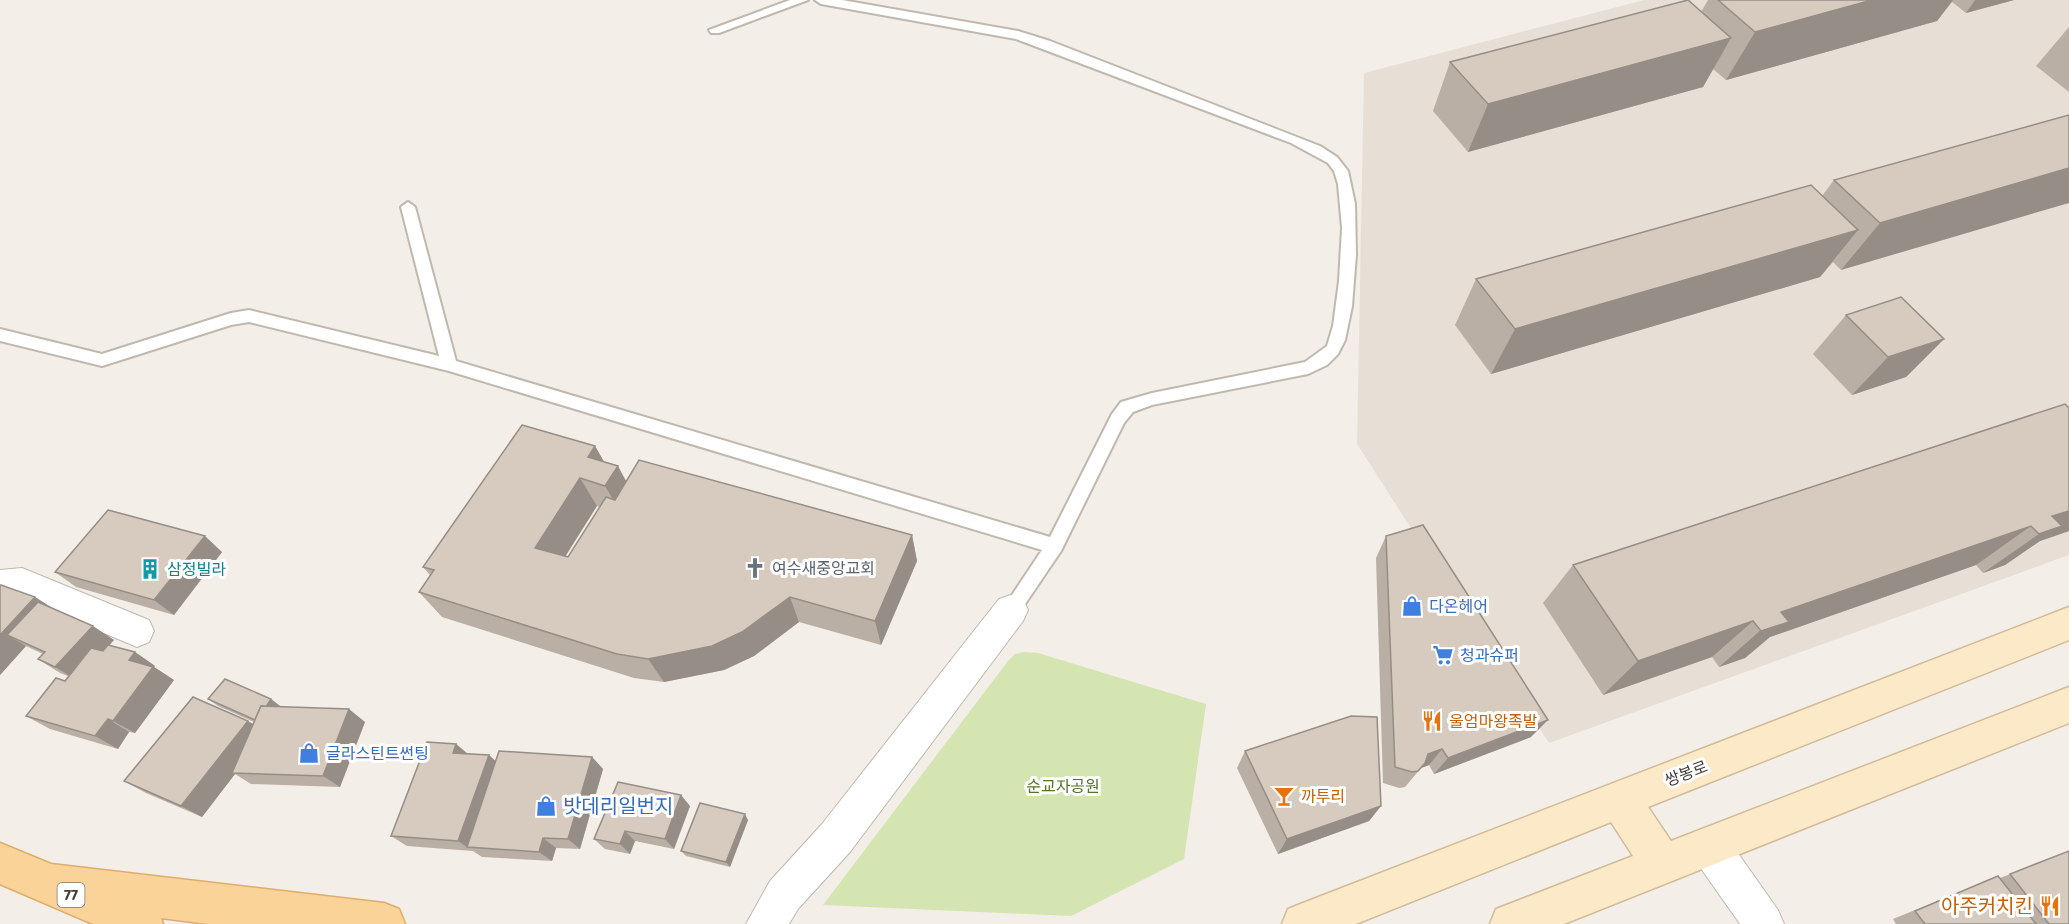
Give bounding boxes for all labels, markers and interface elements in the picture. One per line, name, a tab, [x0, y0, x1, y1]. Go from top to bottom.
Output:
church icon: 여수새중앙교회	[743, 556, 767, 580]
building icon: 삼정빌라	[138, 557, 162, 581]
place label: 여수새중앙교회	[772, 559, 875, 578]
place label: 삼정빌라	[167, 560, 226, 579]
shop icon: 다온헤어	[1400, 594, 1424, 618]
place label: 다온헤어	[1429, 597, 1488, 616]
supermarket icon: 청과슈퍼	[1431, 643, 1455, 667]
place label: 청과슈퍼	[1460, 646, 1519, 665]
restaurant icon: 울엄마왕족발	[1420, 709, 1444, 733]
place label: 울엄마왕족발	[1449, 712, 1538, 731]
shop icon: 글라스틴트썬팅	[297, 741, 321, 765]
place label: 글라스틴트썬팅	[326, 744, 429, 763]
street label: 쌍봉로	[1662, 757, 1710, 790]
park label: 순교자공원	[1026, 777, 1100, 796]
bar icon: 까투리	[1272, 784, 1296, 808]
place label: 까투리	[1301, 787, 1345, 806]
shop icon: 밧데리일번지	[534, 794, 558, 818]
place label: 밧데리일번지	[563, 794, 673, 818]
road number: 77	[58, 883, 84, 907]
place label: 아주커치킨	[1941, 894, 2033, 918]
restaurant icon: 아주커치킨	[2038, 894, 2062, 918]

